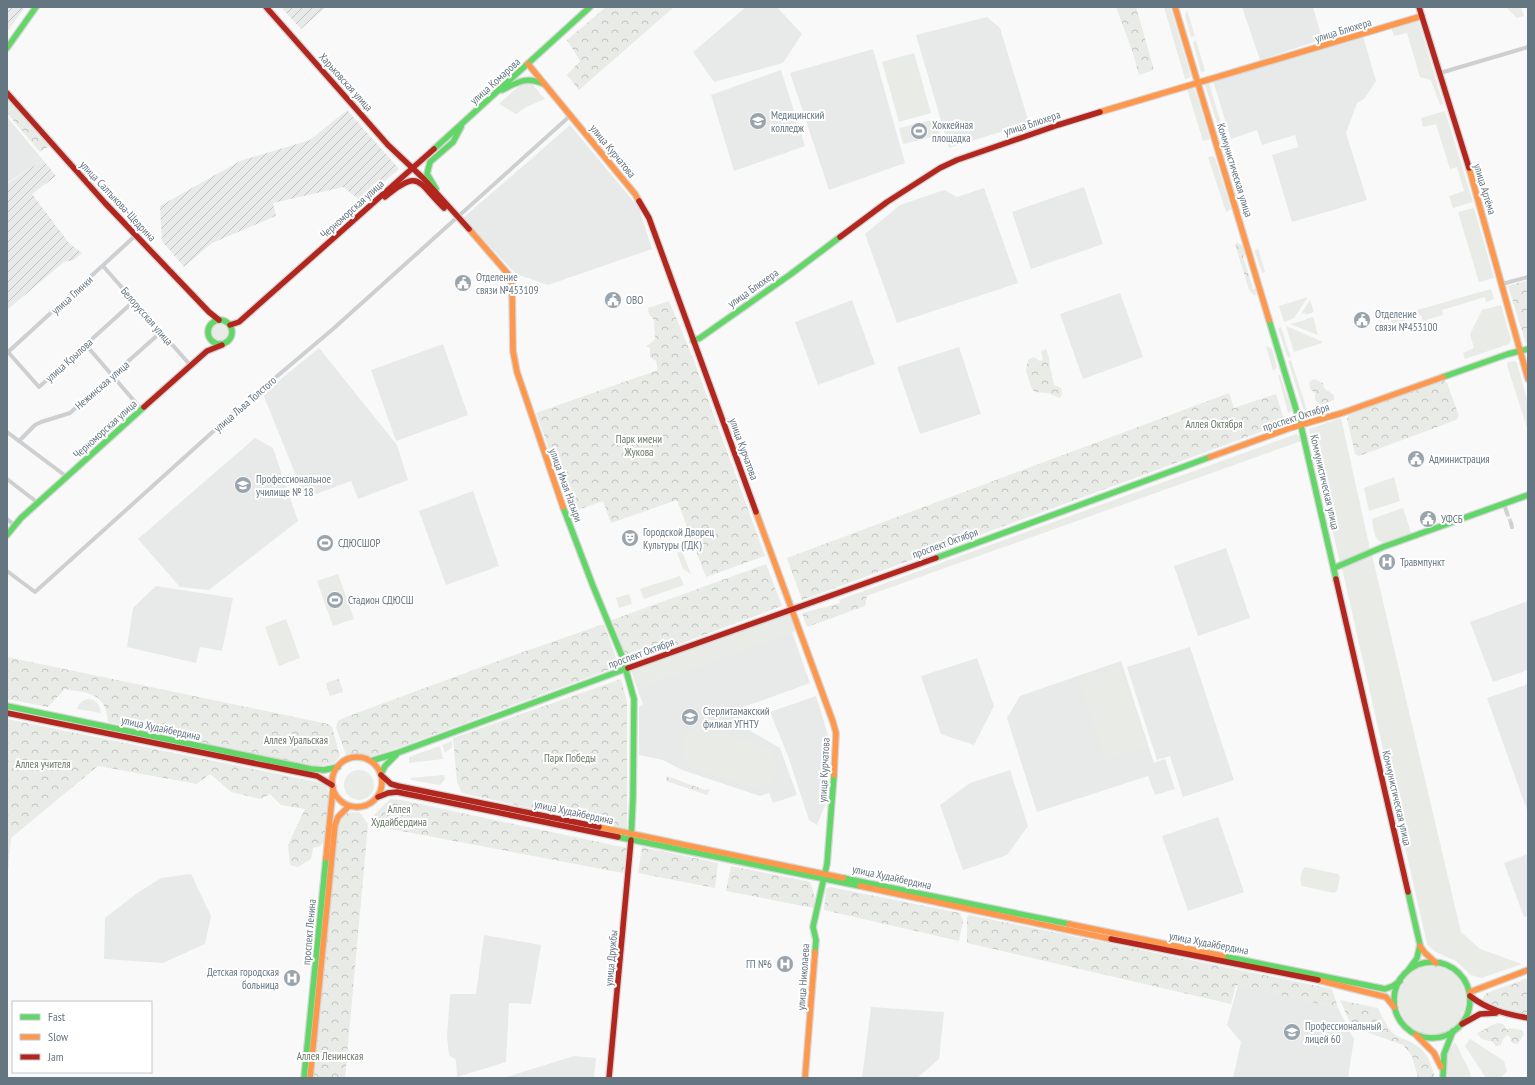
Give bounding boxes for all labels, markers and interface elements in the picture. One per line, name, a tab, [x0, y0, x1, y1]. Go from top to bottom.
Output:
street label: улица Блюхера	[1313, 15, 1373, 45]
street label: Харьковская улица	[316, 50, 376, 114]
street label: улица Комарова	[467, 55, 523, 107]
street label: улица Блюхера	[1002, 107, 1062, 139]
place label: Медицинский колледж	[771, 108, 824, 135]
school or university icon: Медицинский колледж	[748, 111, 768, 131]
place label: Хоккейная площадка	[932, 118, 973, 145]
street label: улица Курчатова	[587, 121, 639, 181]
sports icon: Хоккейная площадка	[909, 121, 929, 141]
street label: Коммунистическая улица	[1214, 121, 1256, 219]
street label: улица Салтыкова-Щедрина	[77, 158, 159, 244]
street label: улица Артёма	[1471, 162, 1499, 216]
street label: Черноморская улица	[317, 177, 387, 241]
street label: улица Блюхера	[725, 265, 781, 311]
place label: Отделение связи №453109	[476, 270, 538, 297]
street label: улица Глинки	[48, 273, 96, 317]
public building icon: Отделение связи №453109	[453, 273, 473, 293]
street label: Белорусская улица	[118, 284, 176, 348]
public building icon: ОВО	[603, 290, 623, 310]
place label: ОВО	[626, 293, 643, 307]
place label: Отделение связи №453100	[1375, 307, 1437, 334]
public building icon: Отделение связи №453100	[1352, 310, 1372, 330]
street label: улица Крылова	[42, 335, 96, 385]
street label: Нежинская улица	[72, 358, 132, 412]
street label: улица Льва Толстого	[211, 373, 279, 435]
street label: Черноморская улица	[70, 397, 140, 461]
street label: проспект Октября	[1261, 400, 1331, 434]
street label: улица Курчатова	[726, 416, 762, 482]
park label: Аллея Октября	[1185, 417, 1243, 431]
park label: Парк имени Жукова	[616, 432, 662, 459]
street label: Коммунистическая улица	[1307, 433, 1343, 531]
street label: улица Имая Насыри	[546, 446, 586, 524]
public building icon: Администрация	[1406, 449, 1426, 469]
place label: Администрация	[1429, 452, 1490, 466]
place label: Профессиональное училище № 18	[256, 472, 331, 499]
school or university icon: Профессиональное училище № 18	[233, 475, 253, 495]
public building icon: УФСБ	[1418, 509, 1438, 529]
place label: УФСБ	[1441, 512, 1463, 526]
place label: Городской Дворец Культуры (ГДК)	[643, 525, 714, 552]
street label: проспект Октября	[910, 525, 980, 561]
theatre icon: Городской Дворец Культуры (ГДК)	[620, 528, 640, 548]
sports icon: СДЮСШОР	[315, 533, 335, 553]
place label: СДЮСШОР	[338, 536, 380, 550]
hospital icon: Травмпункт	[1377, 552, 1397, 572]
place label: Травмпункт	[1400, 555, 1445, 569]
sports icon: Стадион СДЮСШ	[325, 590, 345, 610]
place label: Стадион СДЮСШ	[348, 593, 413, 607]
street label: проспект Октября	[606, 635, 676, 671]
place label: Стерлитамакский филиал УГНТУ	[703, 704, 770, 731]
school or university icon: Стерлитамакский филиал УГНТУ	[680, 707, 700, 727]
street label: улица Худайбердина	[120, 713, 202, 743]
park label: Аллея Уральская	[264, 733, 328, 747]
street label: улица Курчатова	[815, 737, 833, 803]
street label: Коммунистическая улица	[1379, 749, 1415, 847]
park label: Парк Победы	[544, 751, 596, 765]
park label: Аллея учителя	[16, 757, 70, 771]
street label: улица Худайбердина	[533, 797, 615, 827]
park label: Аллея Худайбердина	[371, 802, 427, 829]
street label: улица Худайбердина	[851, 862, 933, 892]
street label: проспект Ленина	[299, 898, 319, 966]
street label: улица Худайбердина	[1168, 928, 1250, 958]
street label: улица Дружбы	[602, 929, 620, 987]
street label: улица Николаева	[794, 943, 812, 1011]
hospital icon: ГП №6	[775, 954, 795, 974]
place label: ГП №6	[746, 957, 772, 971]
place label: Детская городская больница	[207, 965, 279, 992]
hospital icon: Детская городская больница	[282, 968, 302, 988]
legend	[12, 1001, 152, 1073]
text: Fast	[48, 1009, 66, 1024]
place label: Профессиональный лицей 60	[1304, 1019, 1382, 1046]
school or university icon: Профессиональный лицей 60	[1282, 1022, 1302, 1042]
text: Slow	[48, 1029, 69, 1044]
text: Jam	[47, 1049, 64, 1064]
park label: Аллея Ленинская	[297, 1049, 363, 1063]

